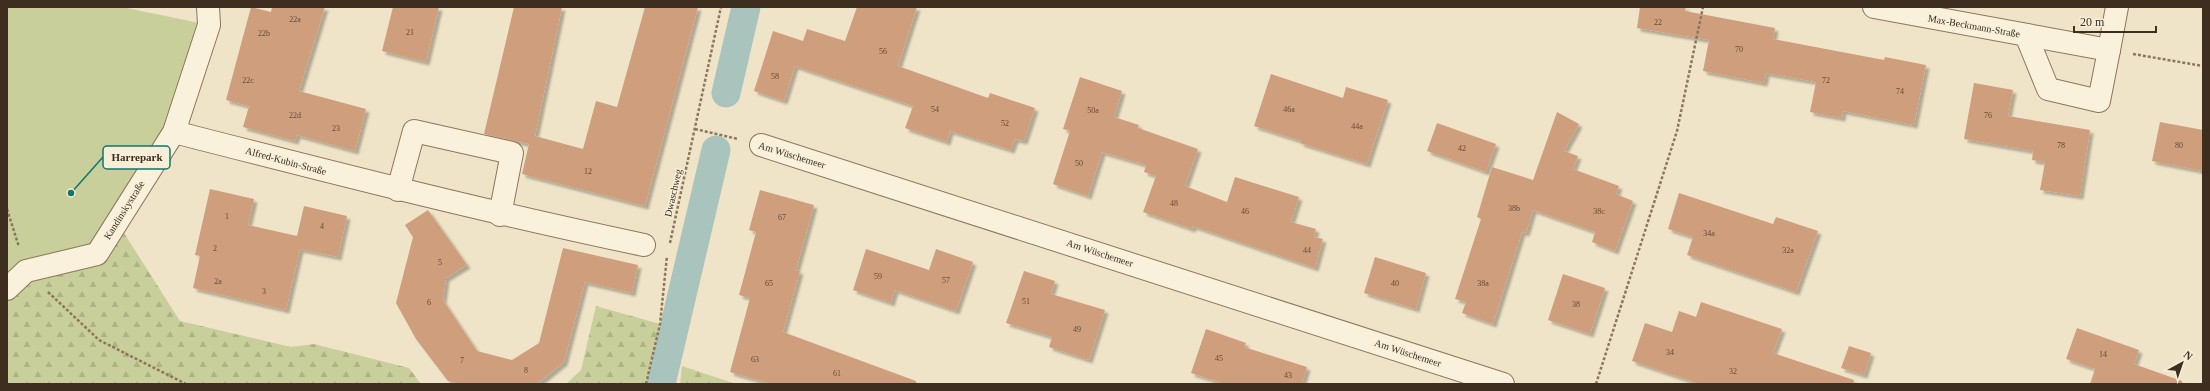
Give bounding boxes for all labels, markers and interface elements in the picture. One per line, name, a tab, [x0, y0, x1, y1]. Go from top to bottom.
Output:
scale bar	[2074, 8, 2156, 34]
street label: Max-Beckmann-Straße	[1927, 12, 2021, 40]
house number: 22a	[289, 15, 301, 24]
text: 20 m	[2080, 15, 2105, 29]
house number: 22	[1654, 18, 1662, 27]
house number: 21	[406, 28, 414, 37]
house number: 22b	[258, 29, 270, 38]
house number: 70	[1735, 45, 1743, 54]
house number: 56	[879, 47, 887, 56]
house number: 58	[771, 72, 779, 81]
house number: 22c	[242, 76, 254, 85]
house number: 72	[1822, 76, 1830, 85]
house number: 74	[1896, 87, 1904, 96]
house number: 54	[931, 105, 939, 114]
house number: 46a	[1283, 105, 1295, 114]
house number: 50a	[1087, 106, 1099, 115]
house number: 22d	[289, 111, 301, 120]
house number: 76	[1984, 111, 1992, 120]
house number: 52	[1001, 119, 1009, 128]
house number: 44a	[1351, 122, 1363, 131]
house number: 23	[332, 124, 340, 133]
street label: Am Wüschemeer	[757, 140, 827, 171]
house number: 78	[2057, 141, 2065, 150]
house number: 80	[2175, 141, 2183, 150]
house number: 42	[1458, 144, 1466, 153]
street label: Alfred-Kubin-Straße	[244, 145, 328, 177]
callout: Harrepark	[103, 146, 170, 169]
text: Harrepark	[111, 151, 163, 163]
house number: 50	[1075, 159, 1083, 168]
house number: 12	[584, 167, 592, 176]
street label: Dwaschweg	[662, 168, 684, 218]
street label: Kandinskystraße	[102, 178, 147, 241]
house number: 48	[1170, 199, 1178, 208]
house number: 38b	[1508, 204, 1520, 213]
house number: 46	[1241, 207, 1249, 216]
house number: 38c	[1593, 207, 1605, 216]
house number: 1	[225, 212, 229, 221]
house number: 67	[778, 213, 786, 222]
house number: 4	[320, 222, 324, 231]
house number: 34a	[1703, 229, 1715, 238]
street label: Am Wüschemeer	[1065, 237, 1135, 269]
house number: 2	[213, 244, 217, 253]
house number: 44	[1303, 246, 1311, 255]
house number: 32a	[1782, 246, 1794, 255]
house number: 5	[438, 258, 442, 267]
house number: 59	[874, 272, 882, 281]
house number: 57	[942, 276, 950, 285]
house number: 2a	[214, 277, 222, 286]
house number: 65	[765, 279, 773, 288]
house number: 40	[1391, 279, 1399, 288]
house number: 38a	[1477, 279, 1489, 288]
house number: 3	[262, 287, 266, 296]
house number: 51	[1022, 297, 1030, 306]
house number: 6	[427, 298, 431, 307]
house number: 38	[1572, 300, 1580, 309]
house number: 49	[1073, 325, 1081, 334]
street label: Am Wüschemeer	[1373, 337, 1443, 369]
north arrow	[2162, 343, 2202, 383]
house number: 34	[1666, 348, 1674, 357]
text: N	[2182, 348, 2195, 363]
house number: 14	[2099, 350, 2107, 359]
house number: 45	[1215, 354, 1223, 363]
house number: 63	[751, 355, 759, 364]
house number: 7	[460, 356, 464, 365]
house number: 8	[524, 366, 528, 375]
house number: 32	[1729, 367, 1737, 376]
house number: 61	[833, 369, 841, 378]
house number: 43	[1284, 371, 1292, 380]

